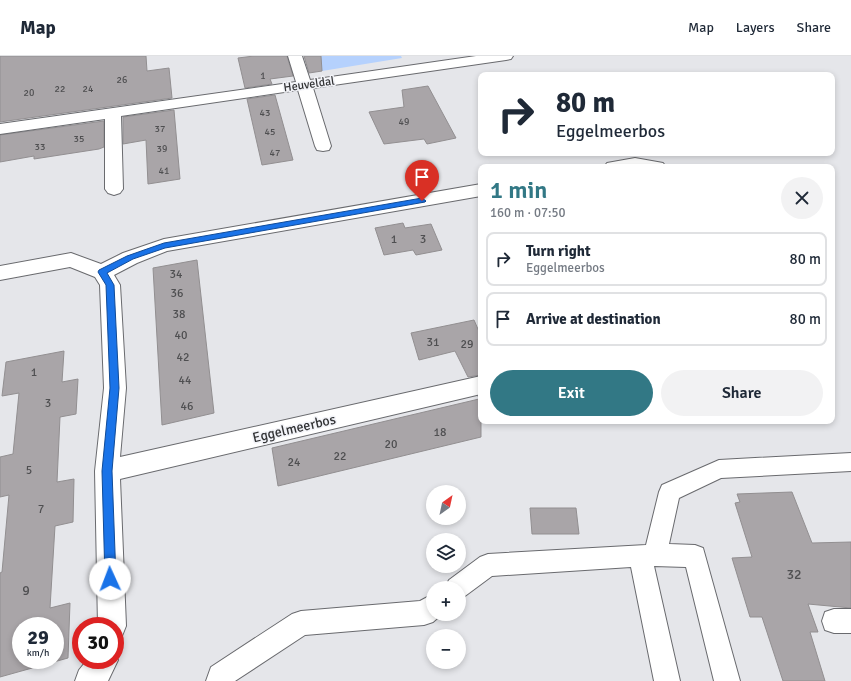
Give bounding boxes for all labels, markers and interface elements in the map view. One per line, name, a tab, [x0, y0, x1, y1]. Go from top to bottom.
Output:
text: Map	[20, 16, 56, 40]
text: Map	[688, 19, 714, 36]
text: Layers	[736, 19, 775, 36]
text: Share	[797, 19, 831, 36]
house number: 1	[260, 70, 266, 82]
street label: Heuveldal	[283, 73, 336, 95]
house number: 26	[117, 74, 127, 86]
house number: 22	[55, 83, 65, 95]
house number: 24	[83, 83, 94, 95]
text: 80 m	[556, 86, 615, 120]
house number: 20	[24, 87, 34, 99]
icon: right	[490, 88, 542, 140]
house number: 43	[260, 107, 270, 119]
house number: 49	[399, 116, 409, 128]
text: Eggelmeerbos	[556, 120, 665, 142]
house number: 37	[155, 123, 165, 135]
house number: 45	[265, 126, 275, 138]
house number: 35	[74, 133, 84, 145]
house number: 33	[35, 141, 45, 153]
house number: 39	[157, 143, 167, 155]
house number: 47	[270, 147, 280, 159]
pin	[405, 160, 439, 201]
house number: 41	[159, 165, 169, 177]
icon: arrive	[411, 166, 433, 188]
text: 1 min	[490, 175, 547, 205]
button: close	[781, 177, 823, 219]
text: 160 m · 07:50	[490, 205, 566, 221]
house number: 1	[391, 232, 397, 247]
house number: 3	[420, 232, 426, 247]
text: Turn right	[526, 242, 591, 260]
icon: right	[492, 248, 514, 270]
text: 80 m	[790, 250, 821, 268]
text: Eggelmeerbos	[526, 260, 605, 276]
house number: 34	[170, 267, 183, 282]
house number: 36	[171, 286, 183, 301]
house number: 38	[173, 307, 185, 322]
icon: arrive	[492, 308, 514, 330]
text: Arrive at destination	[526, 310, 661, 328]
text: 80 m	[790, 310, 821, 328]
house number: 40	[175, 328, 187, 343]
house number: 31	[427, 335, 439, 350]
house number: 29	[461, 337, 473, 352]
house number: 42	[177, 350, 189, 365]
house number: 1	[31, 365, 37, 380]
button: Exit	[490, 370, 653, 416]
button: Share	[661, 370, 823, 416]
house number: 44	[179, 373, 192, 388]
house number: 3	[45, 396, 51, 411]
house number: 46	[181, 399, 193, 414]
street label: Eggelmeerbos	[251, 411, 337, 446]
house number: 18	[434, 425, 446, 440]
house number: 20	[385, 437, 397, 452]
house number: 22	[334, 449, 346, 464]
house number: 24	[288, 455, 301, 470]
house number: 5	[26, 463, 32, 478]
north arrow	[426, 485, 466, 525]
map controls	[426, 485, 466, 669]
house number: 7	[38, 502, 44, 517]
button: layers	[426, 533, 466, 573]
position arrow	[89, 558, 131, 600]
house number: 32	[786, 566, 802, 583]
button: +	[426, 581, 466, 621]
house number: 9	[22, 582, 30, 599]
speed limit sign: 30	[72, 617, 124, 669]
text: 29	[27, 625, 49, 650]
button: −	[426, 629, 466, 669]
text: km/h	[27, 647, 49, 659]

